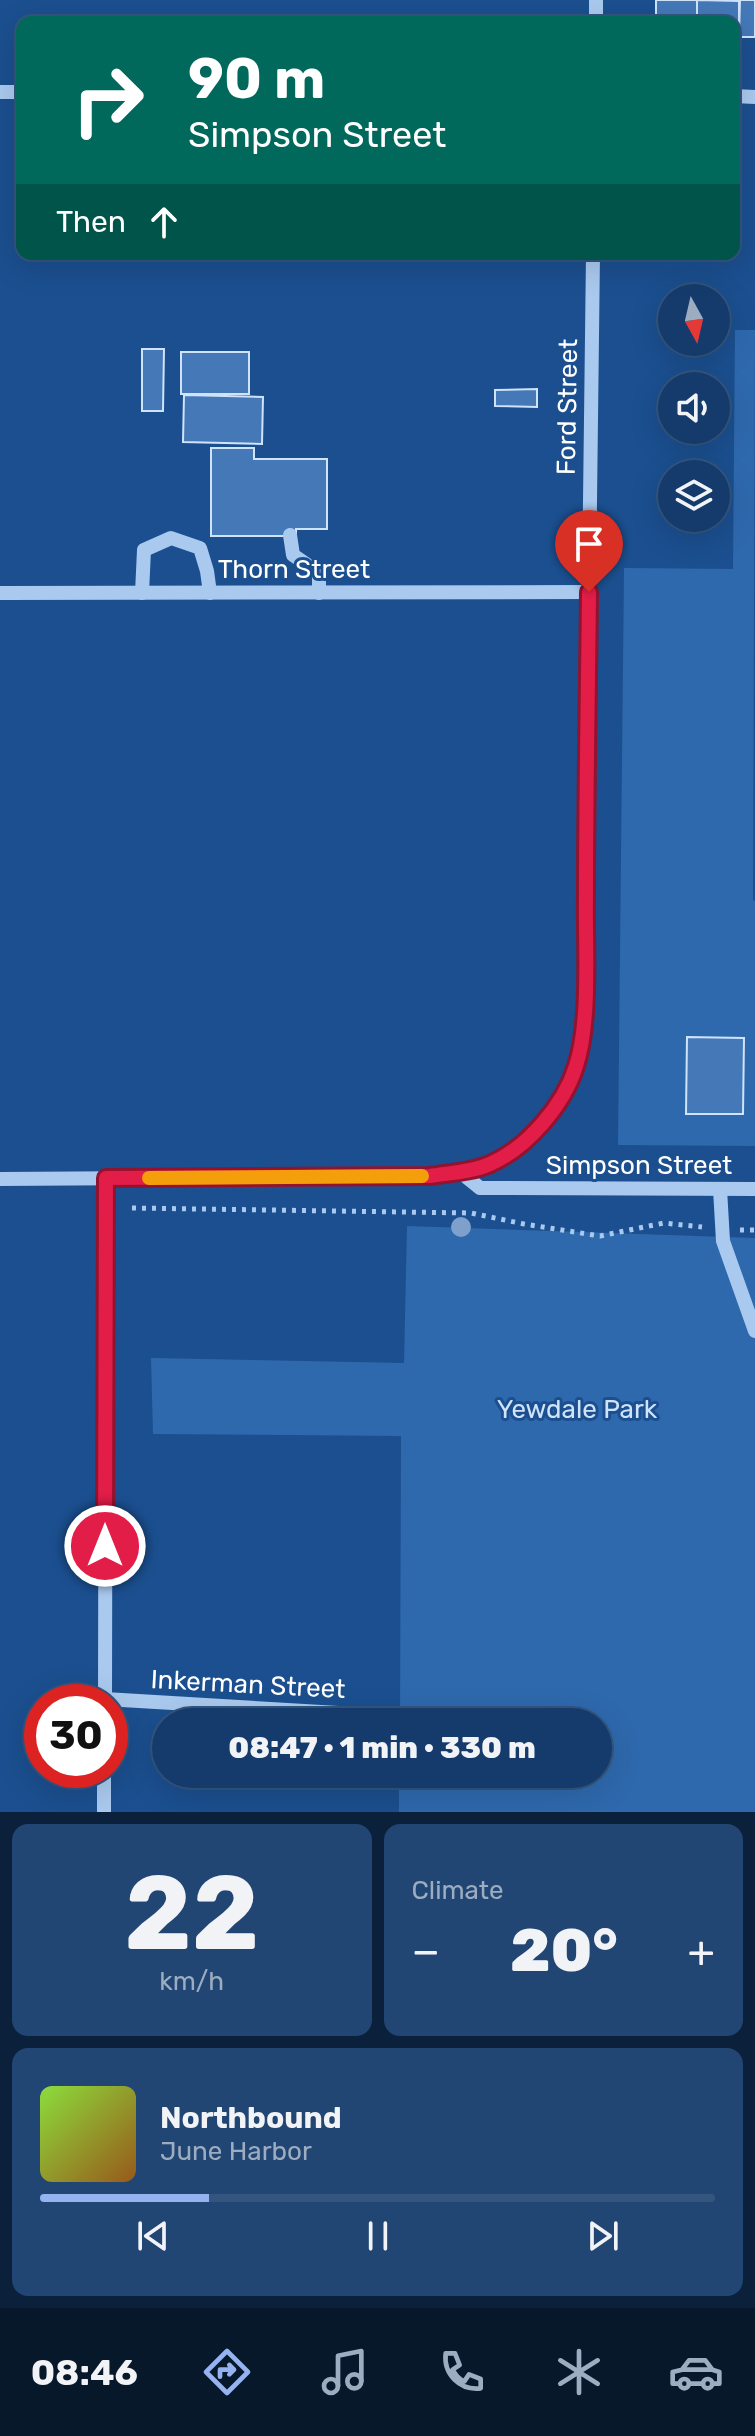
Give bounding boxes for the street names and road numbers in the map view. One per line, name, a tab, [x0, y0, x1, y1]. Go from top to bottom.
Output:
street label: Ford Street	[551, 339, 584, 475]
street label: Thorn Street	[218, 554, 370, 585]
street label: Simpson Street	[546, 1150, 732, 1181]
street label: Inkerman Street	[150, 1664, 346, 1705]

